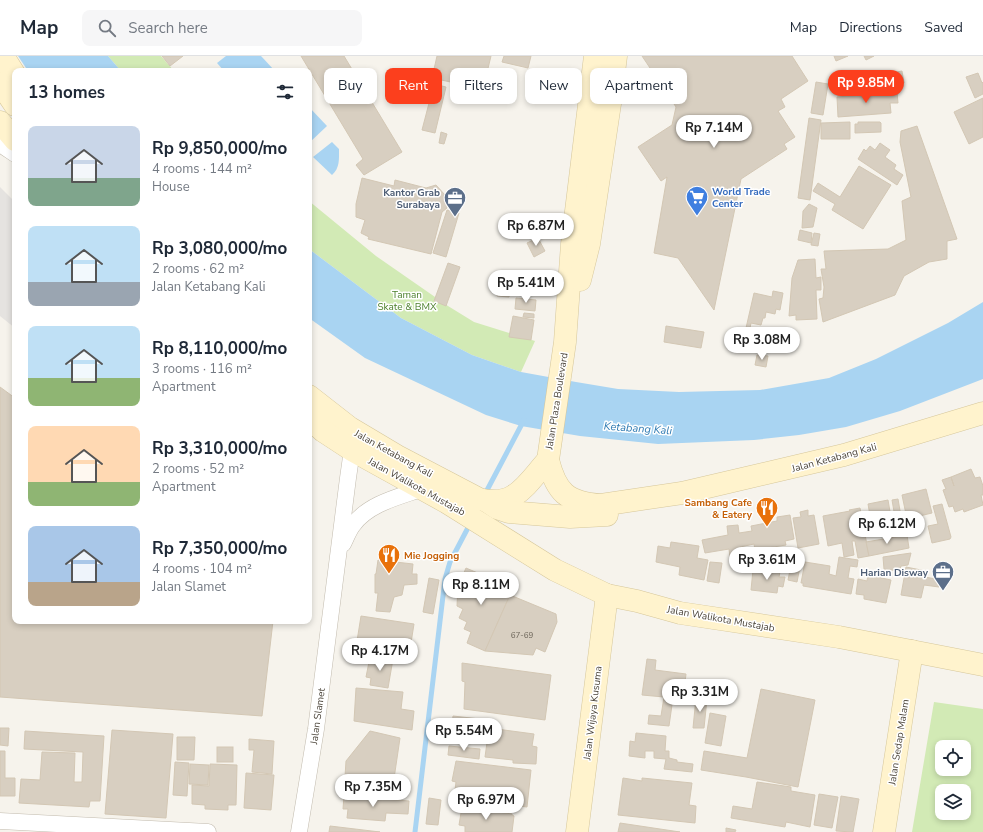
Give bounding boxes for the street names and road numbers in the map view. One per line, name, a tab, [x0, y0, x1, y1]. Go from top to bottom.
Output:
street label: Jalan Plaza Boulevard	[542, 352, 572, 452]
street label: Jalan Ketabang Kali	[351, 426, 435, 481]
street label: Jalan Ketabang Kali	[789, 440, 878, 476]
street label: Jalan Walikota Mustajab	[365, 454, 468, 520]
street label: Jalan Walikota Mustajab	[665, 602, 776, 635]
street label: Jalan Wijaya Kusuma	[580, 665, 606, 762]
street label: Jalan Slamet	[307, 687, 329, 746]
street label: Jalan Sedap Malam	[885, 698, 913, 787]

